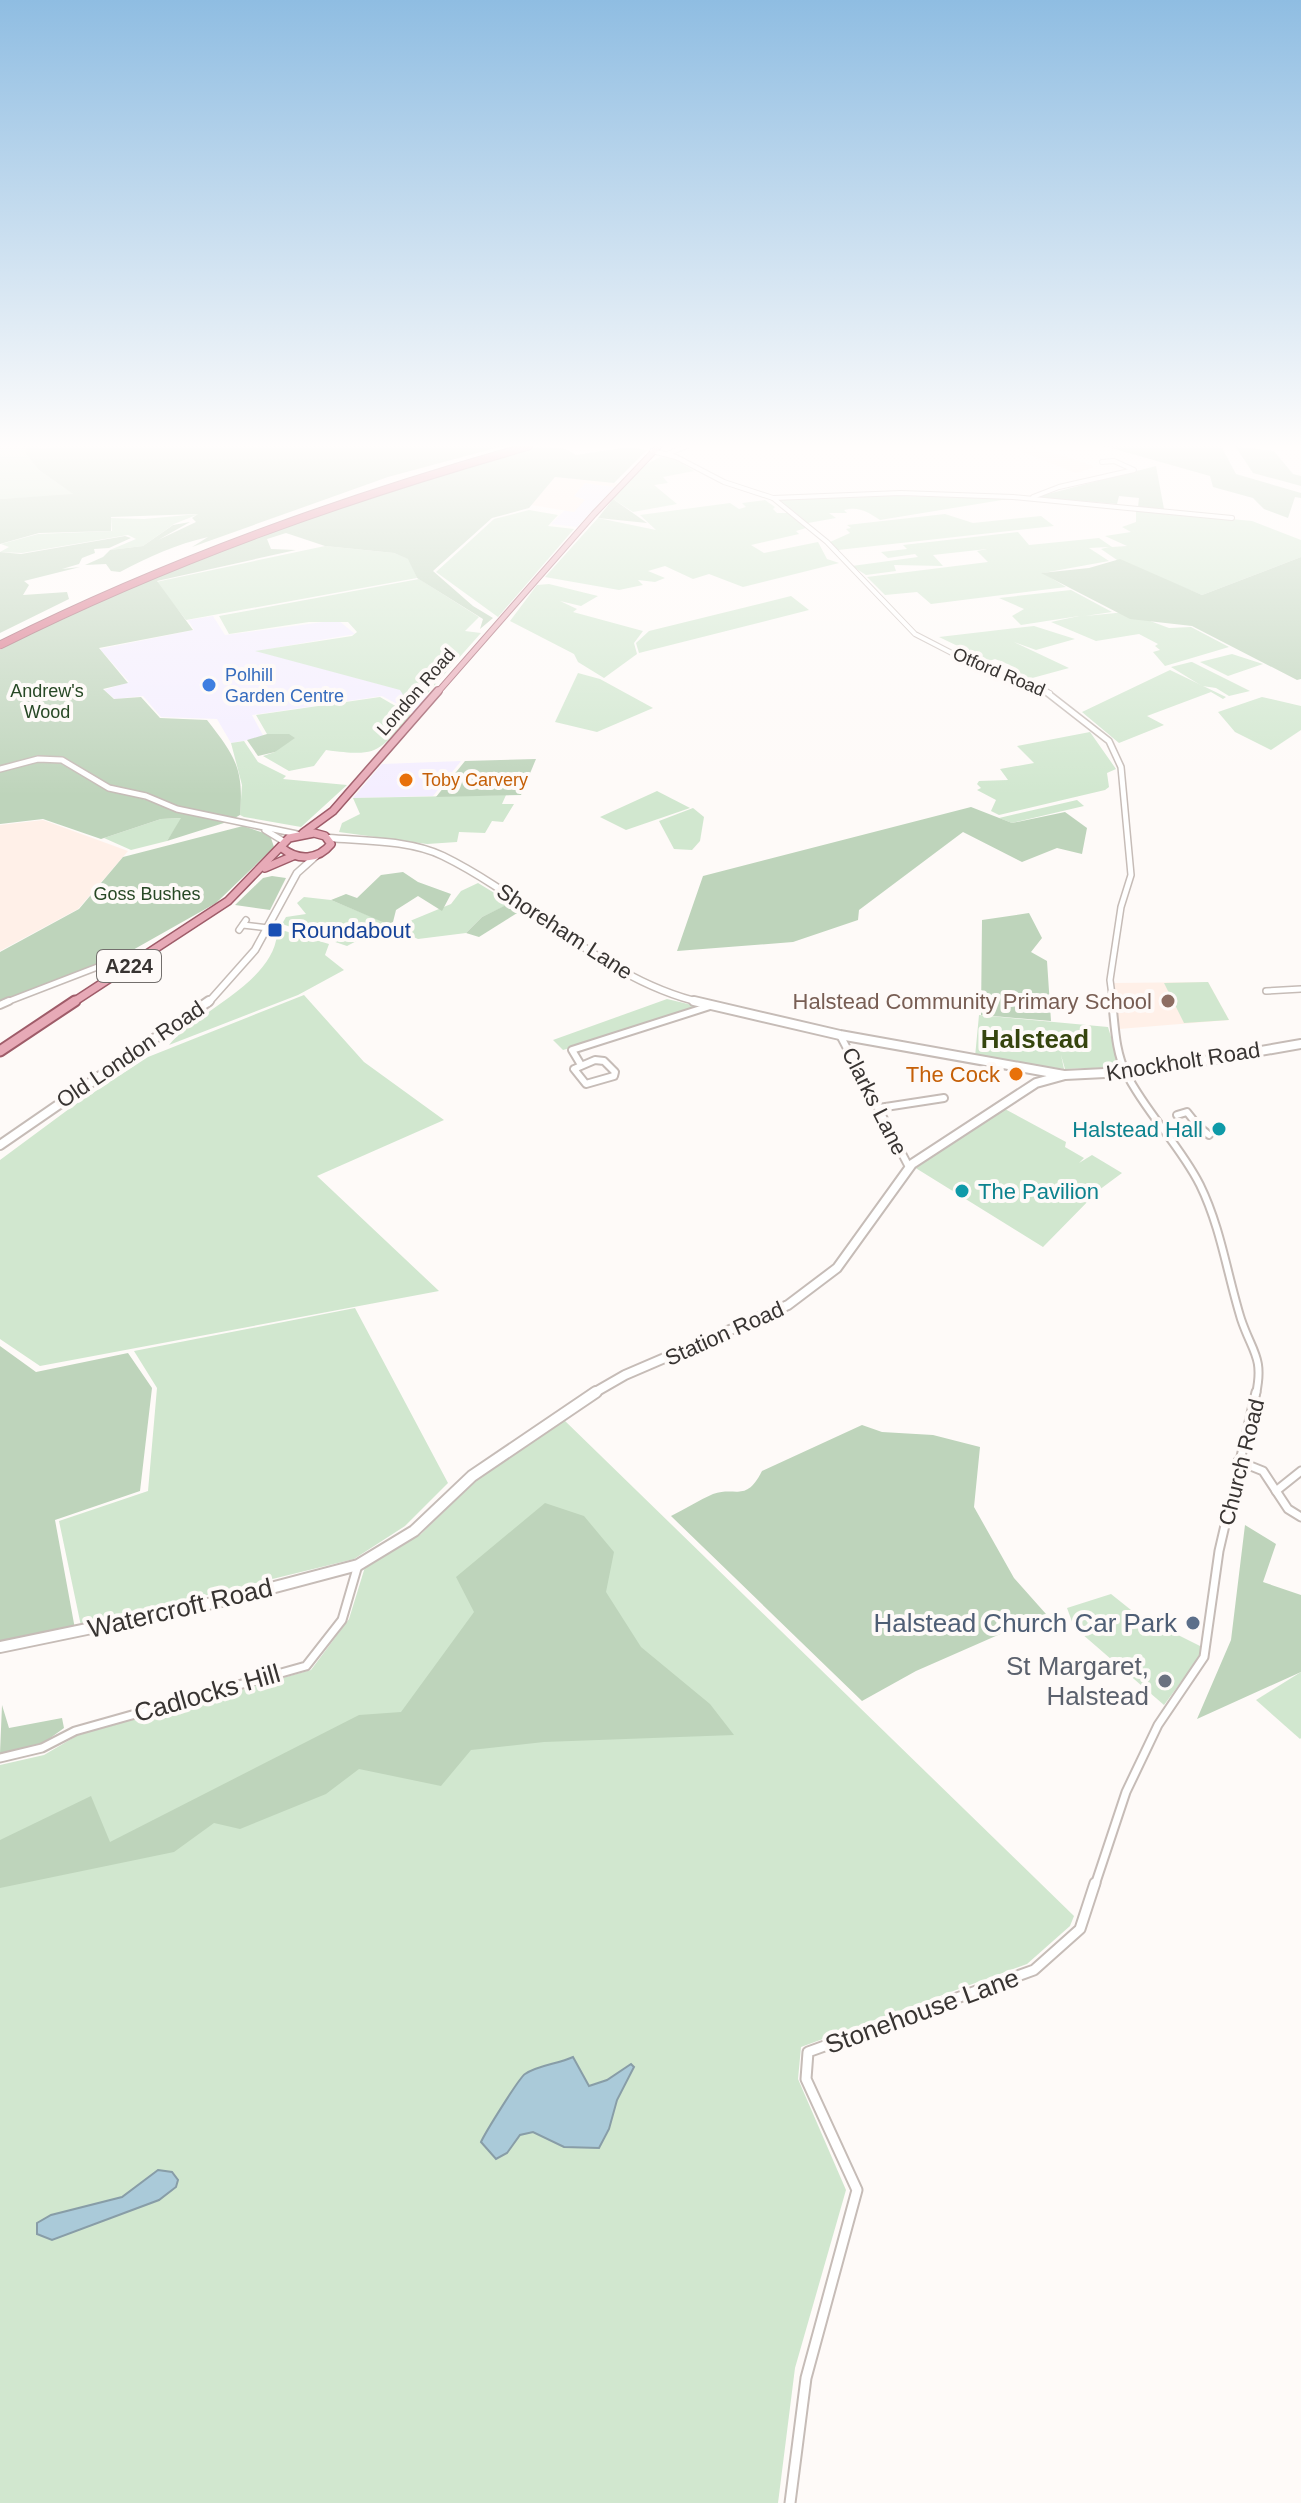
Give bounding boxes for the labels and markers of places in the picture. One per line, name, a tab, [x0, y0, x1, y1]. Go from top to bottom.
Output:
place label: Polhill Garden Centre	[225, 665, 344, 706]
marker: Polhill Garden Centre	[200, 676, 218, 694]
place label: Toby Carvery	[422, 770, 528, 790]
marker: Toby Carvery	[397, 771, 415, 789]
place label: Roundabout	[291, 918, 411, 943]
marker: Roundabout	[266, 921, 284, 939]
place label: Halstead Community Primary School	[793, 989, 1152, 1014]
marker: Halstead Community Primary School	[1159, 992, 1177, 1010]
place label: The Cock	[906, 1062, 1001, 1087]
marker: The Cock	[1007, 1065, 1025, 1083]
place label: Halstead Hall	[1072, 1117, 1203, 1142]
marker: Halstead Hall	[1210, 1120, 1228, 1138]
place label: The Pavilion	[978, 1179, 1099, 1204]
marker: The Pavilion	[953, 1182, 971, 1200]
place label: Halstead Church Car Park	[874, 1608, 1178, 1638]
marker: Halstead Church Car Park	[1184, 1614, 1202, 1632]
place label: St Margaret, Halstead	[1006, 1651, 1149, 1711]
marker: St Margaret, Halstead	[1156, 1672, 1174, 1690]

